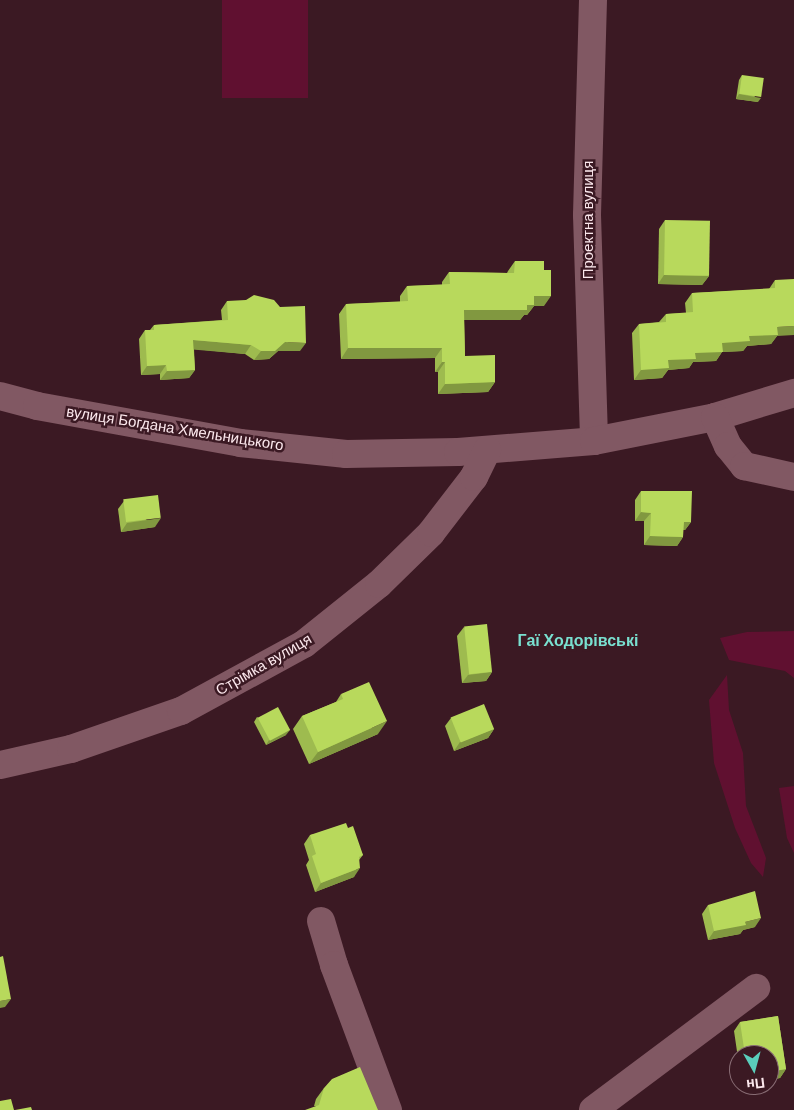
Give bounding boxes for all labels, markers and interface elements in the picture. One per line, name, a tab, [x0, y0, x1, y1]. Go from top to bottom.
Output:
street label: Проектна вулиця	[580, 161, 598, 279]
street label: вулиця Богдана Хмельницького	[65, 403, 285, 455]
street label: Стрімка вулиця	[213, 630, 315, 700]
district label: Гаї Ходорівські	[518, 631, 638, 651]
north arrow	[729, 1045, 779, 1095]
text: Пн	[745, 1074, 766, 1094]

